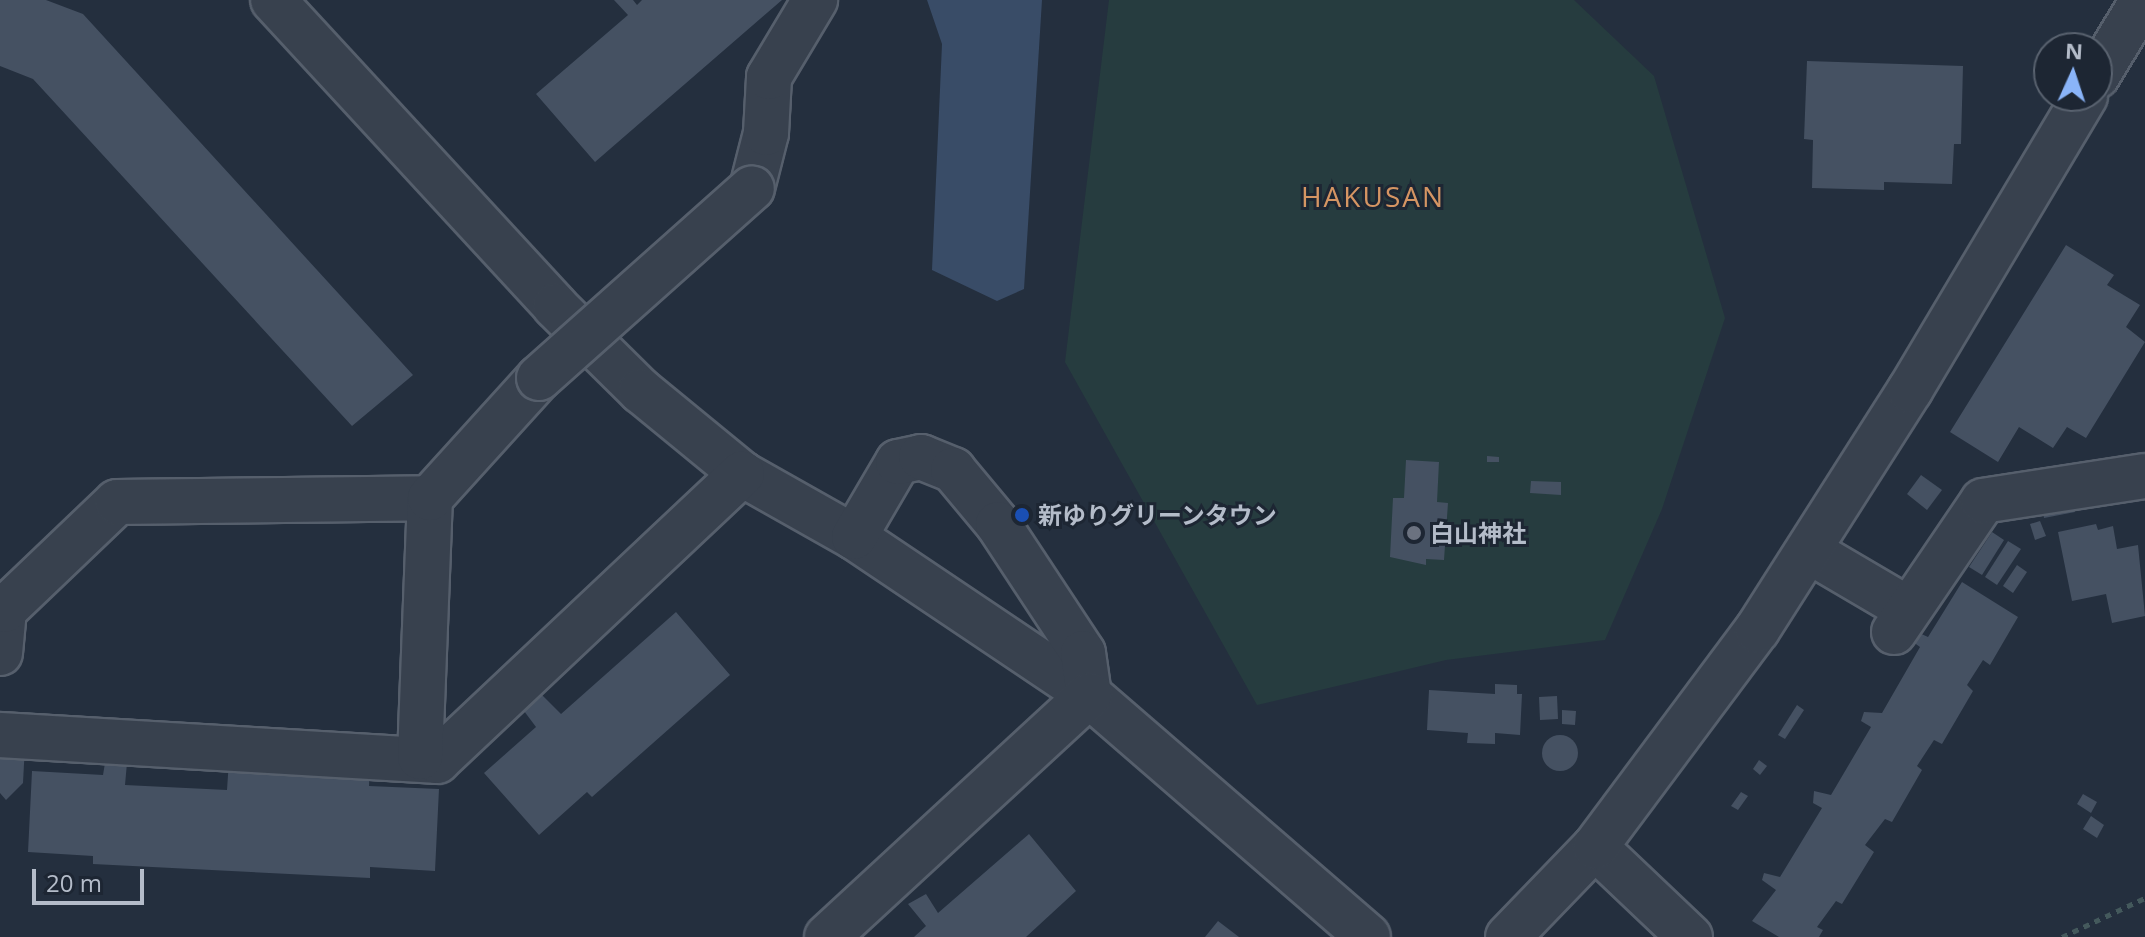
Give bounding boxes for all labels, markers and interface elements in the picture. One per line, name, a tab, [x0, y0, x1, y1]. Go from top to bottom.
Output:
north arrow	[2033, 32, 2113, 112]
text: N	[2064, 35, 2084, 65]
district label: HAKUSAN	[1301, 179, 1445, 213]
place label: 新ゆりグリーンタウン	[1038, 501, 1278, 529]
marker: 新ゆりグリーンタウン	[1013, 506, 1031, 524]
place label: 白山神社	[1430, 519, 1526, 547]
marker: 白山神社	[1405, 524, 1423, 542]
scale bar	[36, 853, 148, 903]
text: 20 m	[46, 866, 102, 899]

